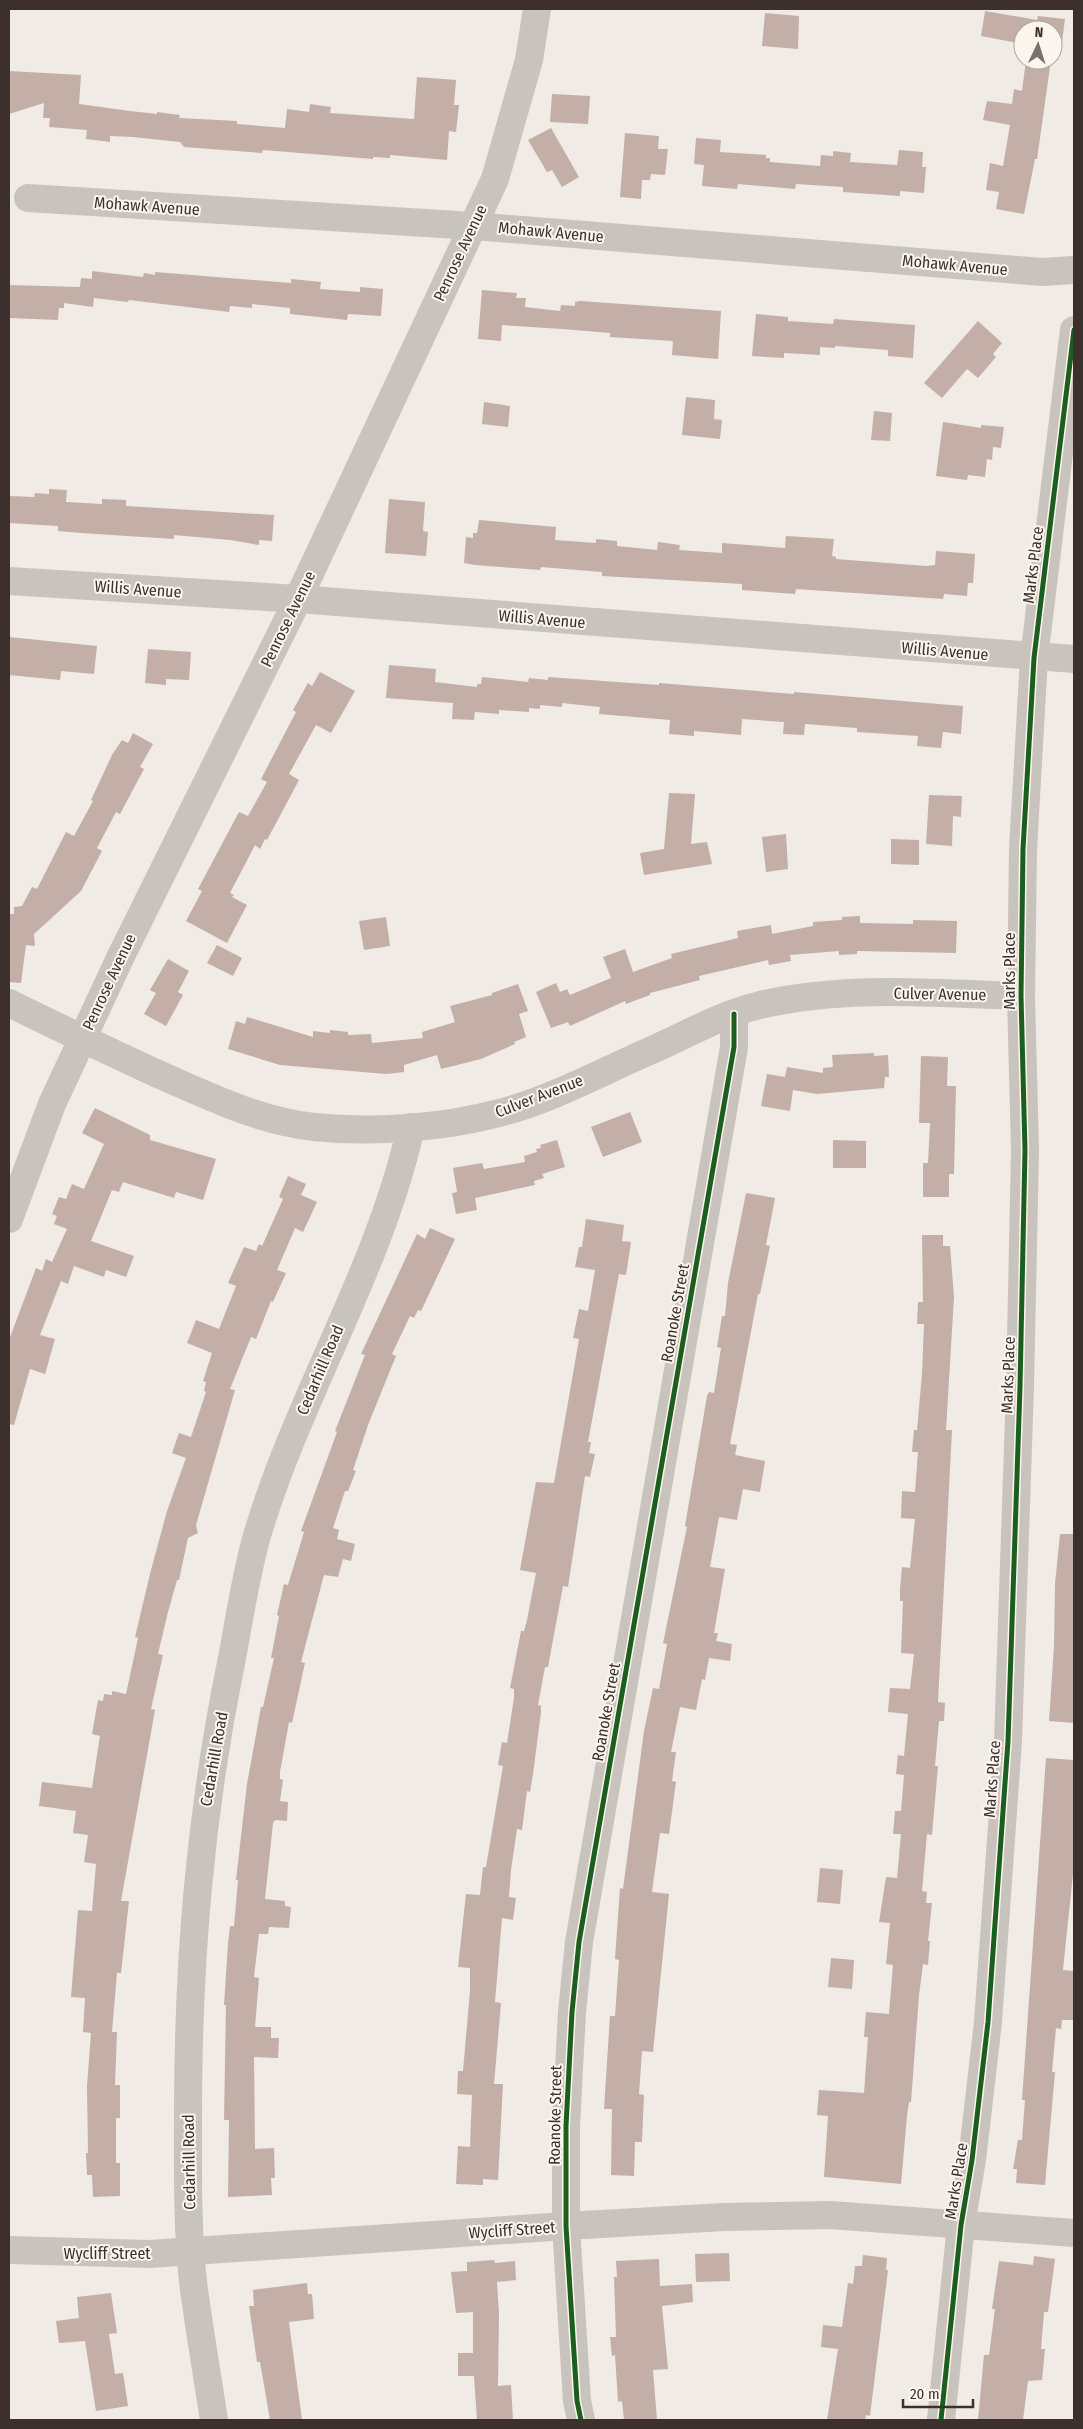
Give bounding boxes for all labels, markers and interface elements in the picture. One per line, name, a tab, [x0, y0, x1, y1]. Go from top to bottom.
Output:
north arrow	[1013, 20, 1063, 70]
text: N	[1034, 24, 1044, 41]
street label: Mohawk Avenue	[94, 193, 201, 219]
street label: Penrose Avenue	[429, 202, 491, 304]
street label: Mohawk Avenue	[497, 218, 605, 246]
street label: Mohawk Avenue	[901, 251, 1009, 279]
street label: Marks Place	[1019, 525, 1047, 605]
street label: Penrose Avenue	[257, 568, 319, 670]
street label: Willis Avenue	[94, 576, 182, 602]
street label: Willis Avenue	[498, 606, 586, 632]
street label: Willis Avenue	[901, 638, 989, 664]
street label: Penrose Avenue	[78, 931, 140, 1033]
street label: Marks Place	[1000, 932, 1019, 1010]
street label: Culver Avenue	[893, 984, 987, 1004]
street label: Culver Avenue	[492, 1070, 586, 1121]
street label: Roanoke Street	[657, 1261, 693, 1364]
street label: Cedarhill Road	[293, 1322, 347, 1418]
street label: Marks Place	[997, 1336, 1019, 1414]
street label: Roanoke Street	[588, 1660, 624, 1763]
street label: Cedarhill Road	[196, 1710, 232, 1808]
street label: Marks Place	[980, 1740, 1004, 1818]
street label: Roanoke Street	[545, 2064, 565, 2165]
street label: Cedarhill Road	[179, 2114, 199, 2210]
street label: Marks Place	[941, 2141, 971, 2221]
street label: Wycliff Street	[468, 2217, 557, 2243]
street label: Wycliff Street	[63, 2244, 151, 2263]
scale bar	[903, 2376, 973, 2408]
text: 20 m	[910, 2385, 940, 2403]

